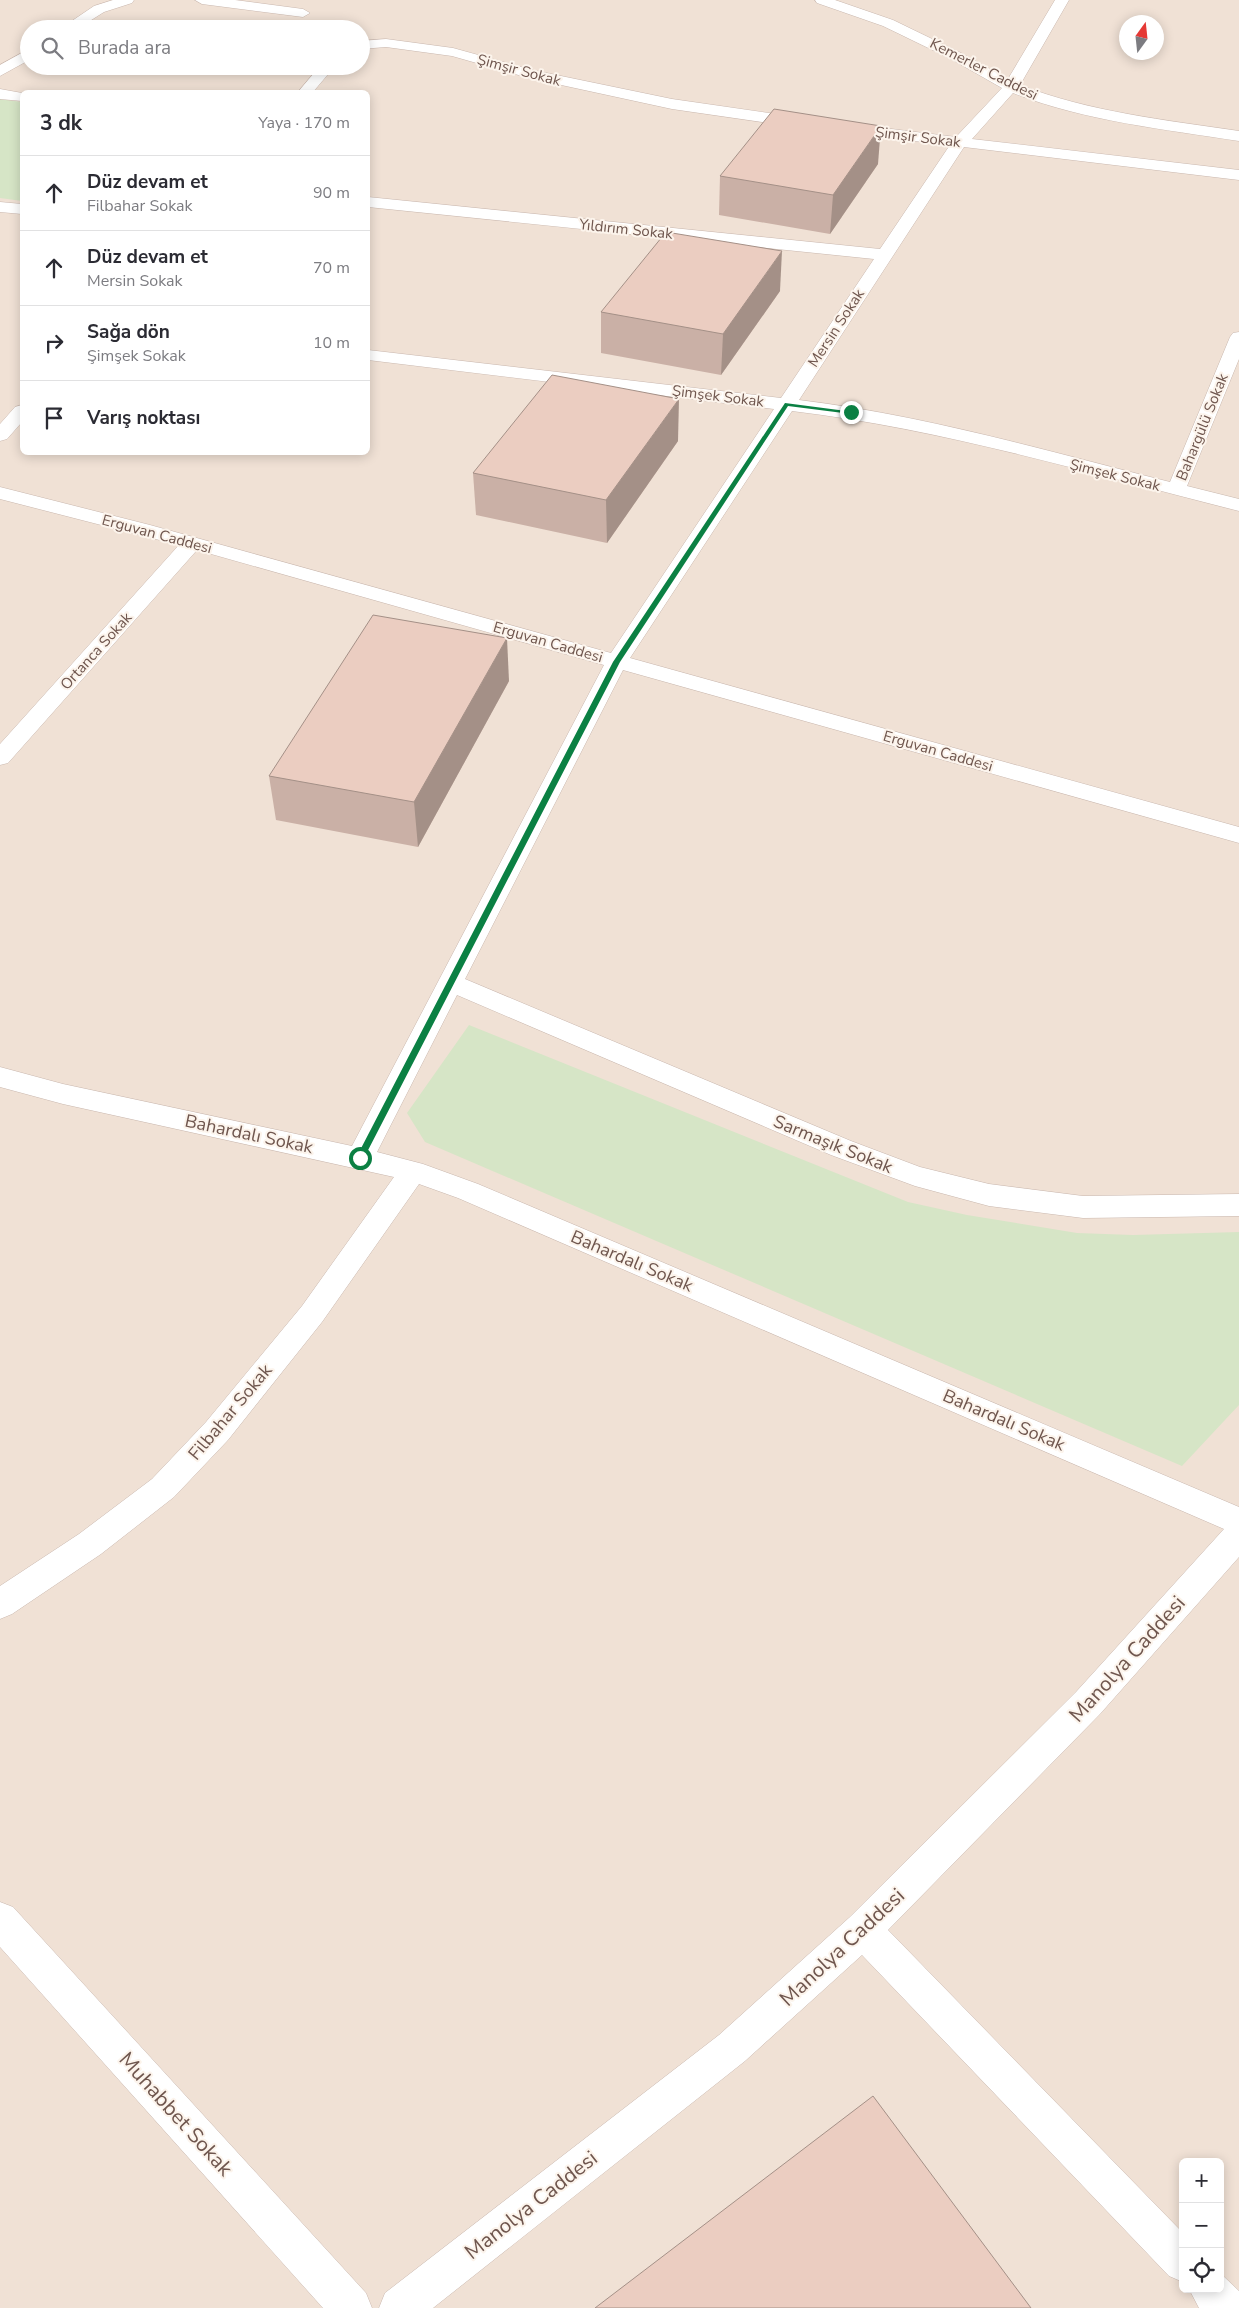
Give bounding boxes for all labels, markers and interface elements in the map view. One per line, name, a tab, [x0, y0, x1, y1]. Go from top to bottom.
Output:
north arrow	[1119, 15, 1164, 60]
search box	[20, 20, 370, 75]
street label: Kemerler Caddesi	[926, 33, 1042, 105]
icon: search	[38, 34, 66, 62]
text: Burada ara	[78, 35, 171, 61]
street label: Şimşir Sokak	[475, 49, 564, 91]
text: 3 dk	[40, 109, 82, 137]
text: Yaya · 170 m	[258, 112, 350, 134]
street label: Şimşir Sokak	[874, 122, 962, 152]
text: Düz devam et	[87, 169, 208, 195]
icon: ahead	[40, 179, 68, 207]
text: 90 m	[313, 182, 350, 204]
text: Filbahar Sokak	[87, 195, 193, 217]
street label: Yıldırım Sokak	[577, 214, 674, 244]
text: Düz devam et	[87, 244, 208, 270]
icon: ahead	[40, 254, 68, 282]
text: 70 m	[313, 257, 350, 279]
text: Mersin Sokak	[87, 270, 183, 292]
street label: Mersin Sokak	[803, 285, 869, 371]
text: Sağa dön	[87, 319, 170, 345]
icon: right	[40, 329, 68, 357]
text: 10 m	[313, 332, 350, 354]
text: Şimşek Sokak	[87, 345, 186, 367]
street label: Bahargülü Sokak	[1171, 370, 1233, 484]
street label: Şimşek Sokak	[671, 380, 766, 412]
route end	[840, 401, 863, 424]
icon: arrive	[40, 404, 68, 432]
text: Varış noktası	[87, 405, 200, 431]
street label: Şimşek Sokak	[1068, 454, 1163, 496]
street label: Erguvan Caddesi	[100, 510, 214, 558]
street label: Ortanca Sokak	[56, 607, 137, 694]
street label: Erguvan Caddesi	[491, 617, 605, 667]
street label: Erguvan Caddesi	[881, 726, 995, 776]
street label: Bahardalı Sokak	[183, 1109, 316, 1160]
street label: Sarmaşık Sokak	[770, 1109, 897, 1179]
route start	[349, 1147, 372, 1170]
street label: Bahardalı Sokak	[567, 1224, 698, 1298]
street label: Filbahar Sokak	[183, 1358, 278, 1465]
street label: Bahardalı Sokak	[939, 1383, 1070, 1457]
street label: Manolya Caddesi	[1063, 1590, 1191, 1728]
street label: Manolya Caddesi	[773, 1882, 911, 2012]
street label: Muhabbet Sokak	[113, 2046, 240, 2182]
street label: Manolya Caddesi	[459, 2144, 603, 2266]
map controls	[1179, 2158, 1224, 2293]
button: +	[1179, 2158, 1224, 2203]
button: −	[1179, 2203, 1224, 2248]
button: locate	[1179, 2248, 1224, 2293]

